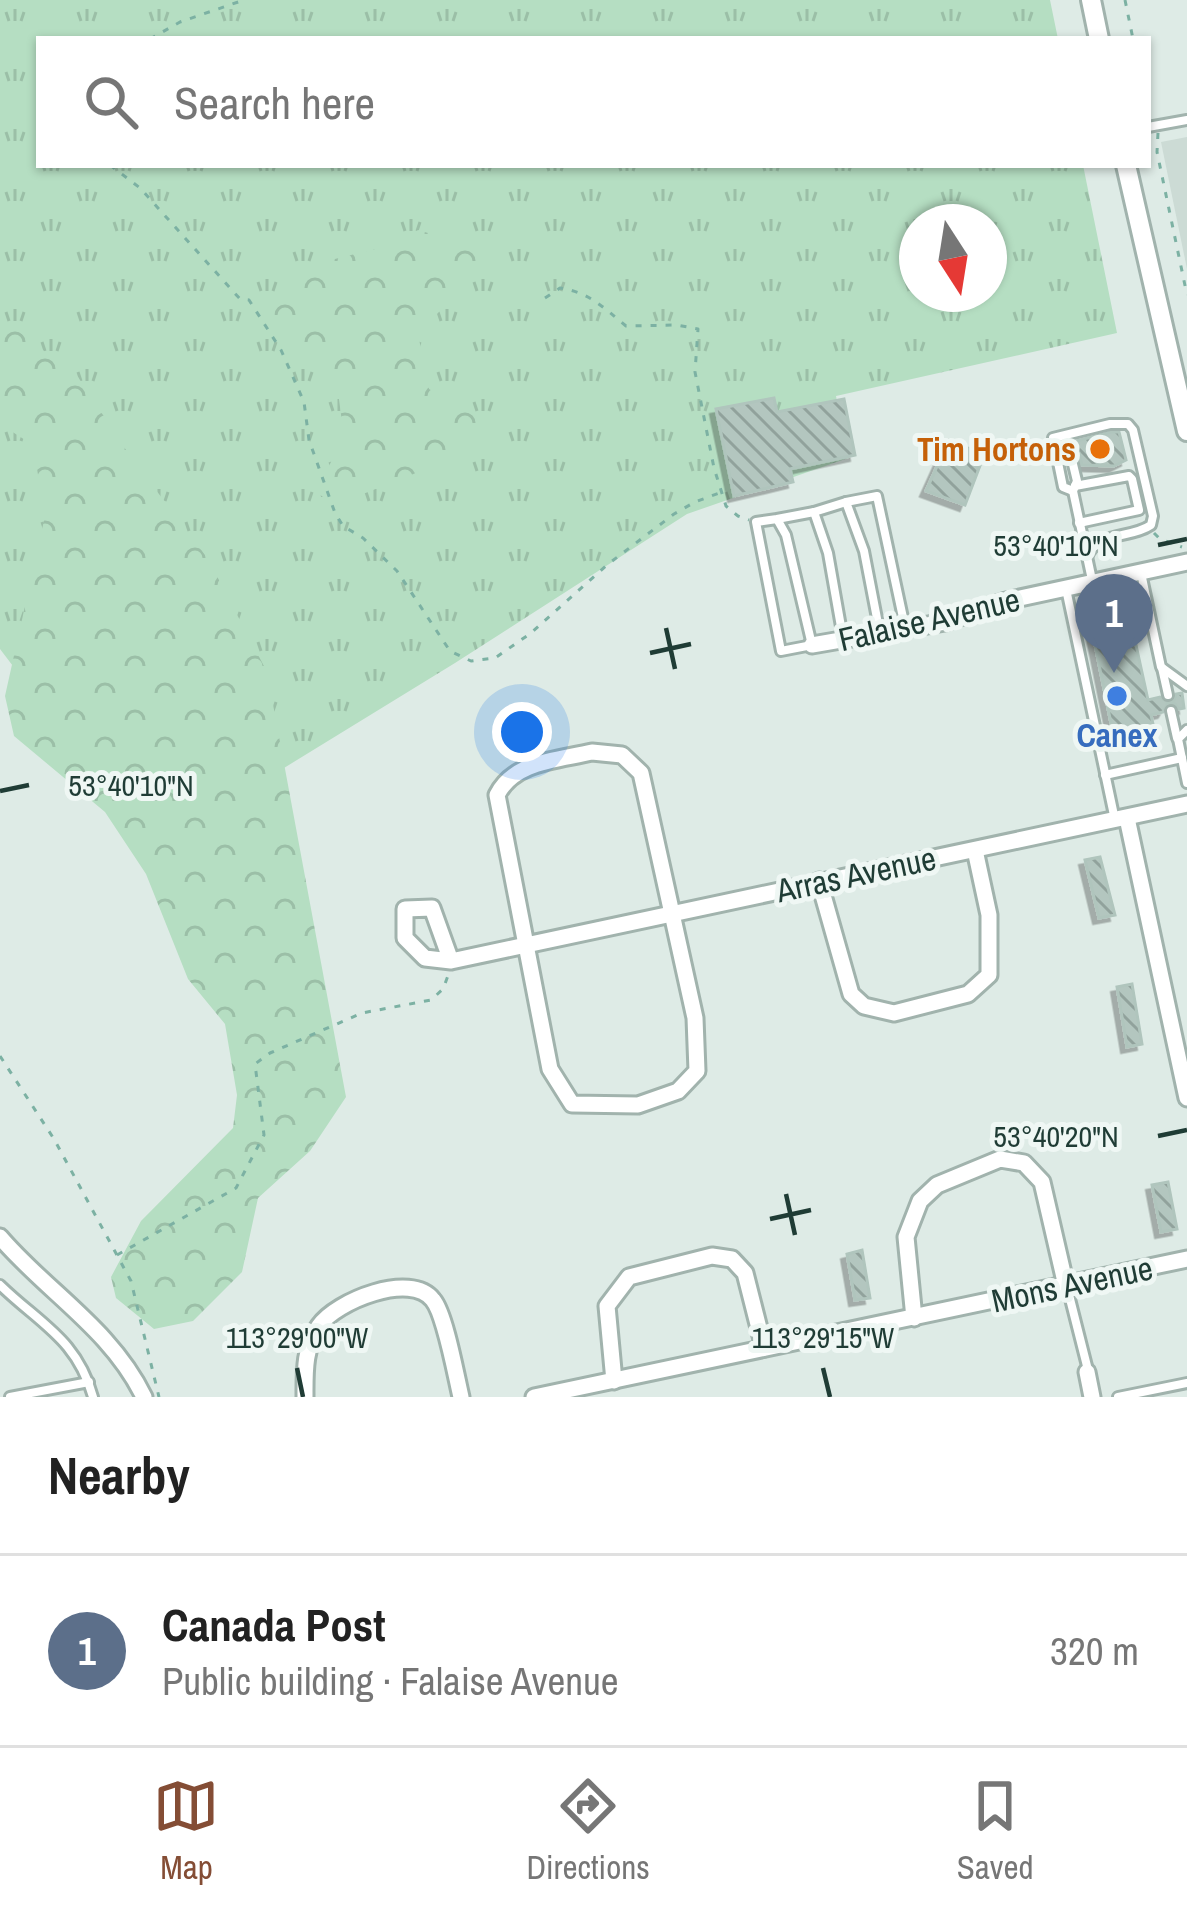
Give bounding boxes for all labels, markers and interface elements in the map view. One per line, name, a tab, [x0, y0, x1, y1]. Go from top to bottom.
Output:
search box	[36, 36, 1151, 168]
icon: search	[78, 69, 144, 135]
text: Search here	[174, 72, 375, 133]
north arrow	[899, 204, 1007, 312]
place label: Tim Hortons	[917, 427, 1076, 471]
marker: Tim Hortons	[1087, 436, 1113, 462]
text: 53°40'10"N	[993, 525, 1119, 565]
pin: 1	[1075, 574, 1153, 673]
street label: Falaise Avenue	[834, 577, 1024, 661]
marker: Canex	[1104, 683, 1130, 709]
your location	[492, 702, 552, 762]
place label: Canex	[1076, 713, 1158, 757]
text: 53°40'10"N	[68, 765, 194, 805]
street label: Arras Avenue	[771, 836, 940, 913]
text: 53°40'20"N	[993, 1116, 1119, 1156]
street label: Mons Avenue	[987, 1245, 1157, 1323]
text: 113°29'00"W	[226, 1317, 368, 1357]
text: 113°29'15"W	[752, 1317, 894, 1357]
text: Nearby	[48, 1441, 190, 1510]
text: Canada Post	[162, 1594, 386, 1655]
text: 1	[78, 1625, 96, 1677]
text: 320 m	[1050, 1625, 1139, 1677]
text: Public building · Falaise Avenue	[162, 1655, 619, 1707]
tab: Map	[153, 1773, 219, 1889]
tab: Directions	[526, 1773, 650, 1889]
tab: Saved	[957, 1773, 1033, 1889]

